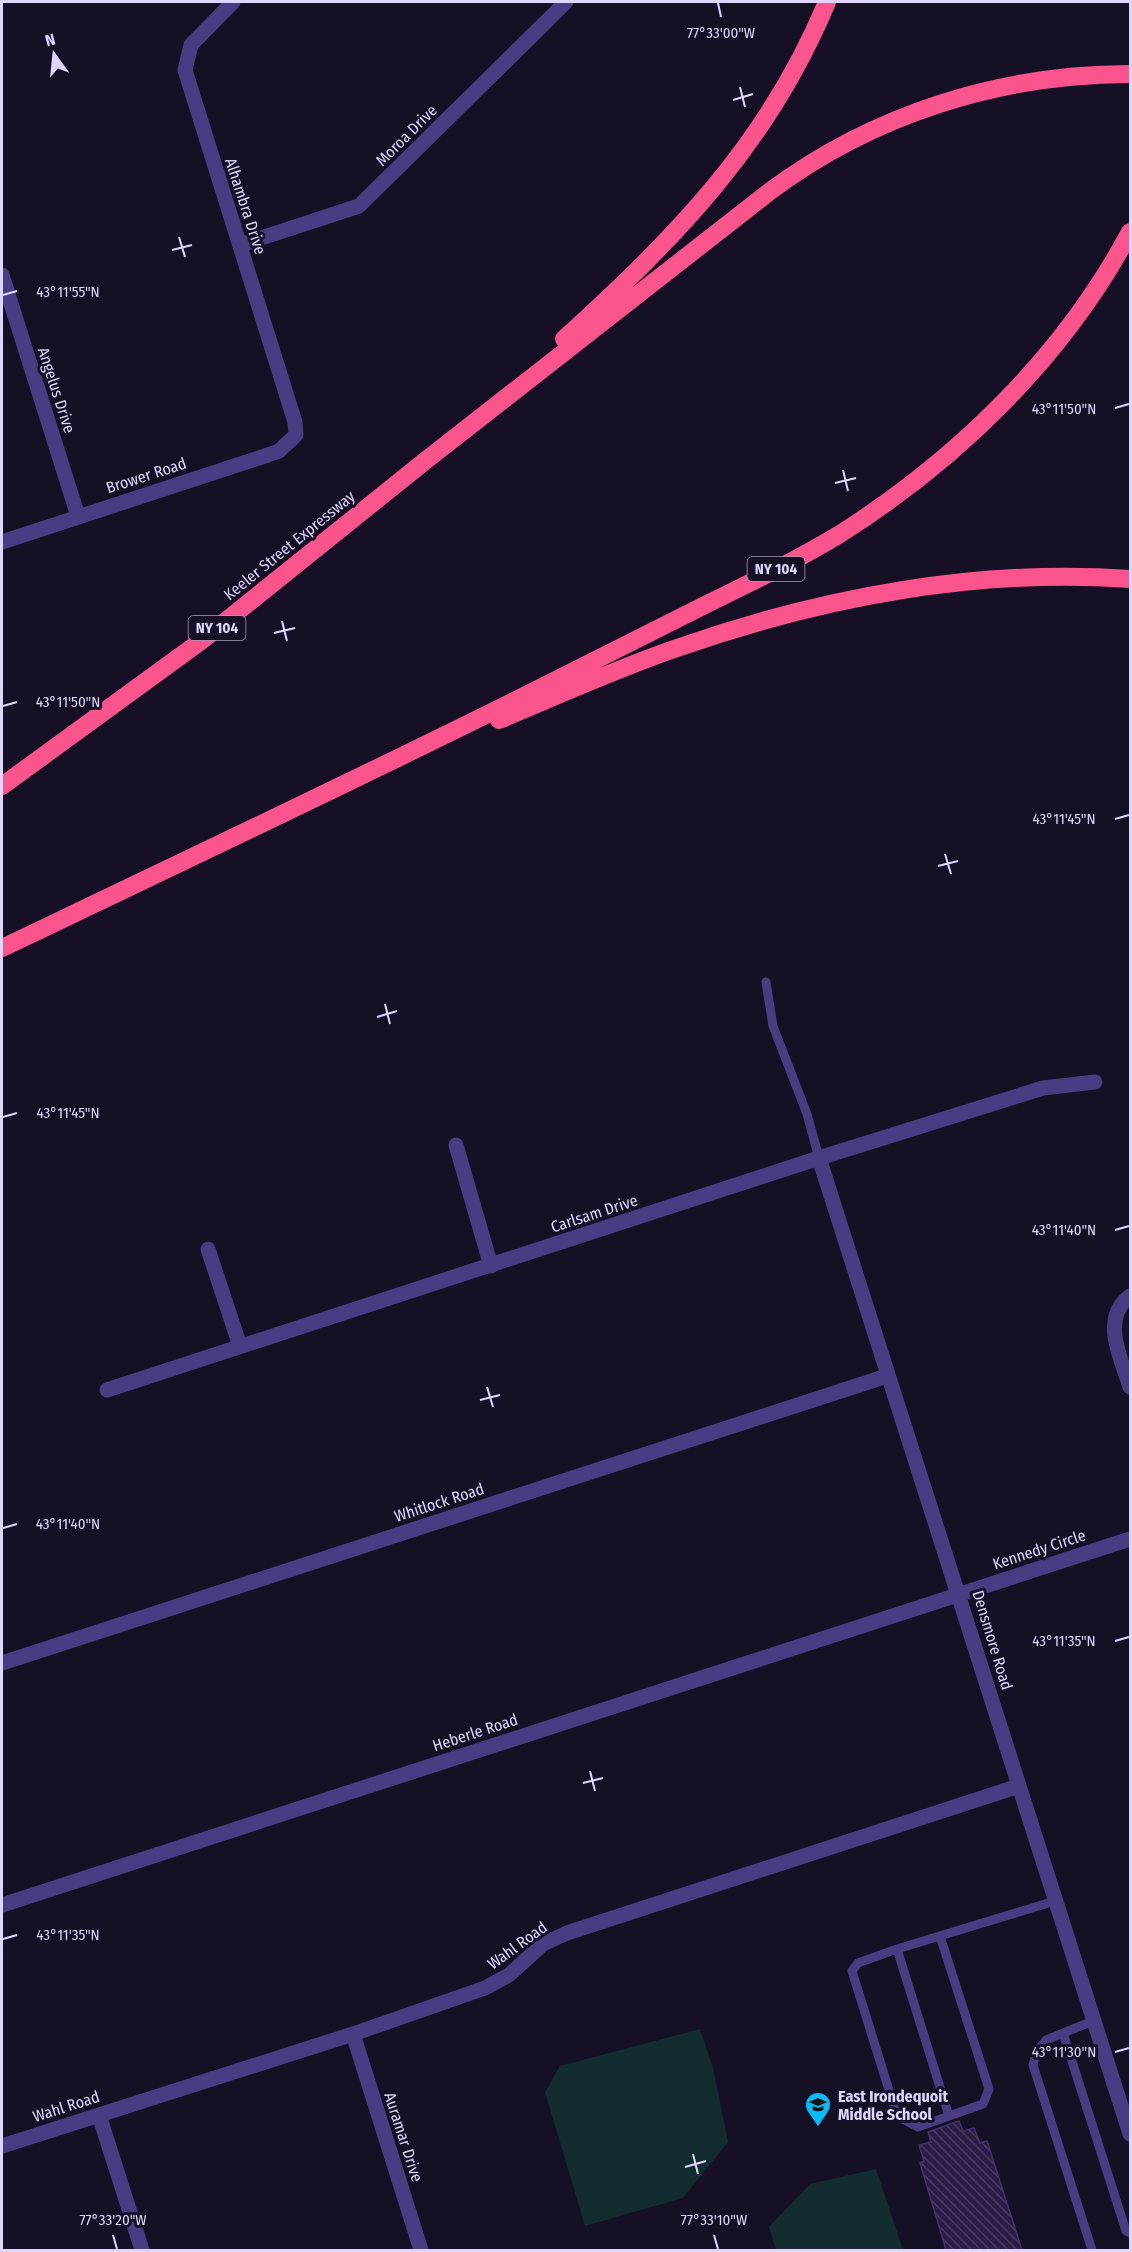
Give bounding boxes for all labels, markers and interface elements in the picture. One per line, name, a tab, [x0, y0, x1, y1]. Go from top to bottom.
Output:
north arrow	[24, 24, 84, 84]
text: 77°33'00"W	[687, 24, 755, 42]
text: N	[43, 30, 57, 50]
street label: Moroa Drive	[372, 101, 441, 170]
street label: Alhambra Drive	[221, 156, 270, 257]
text: 43°11'55"N	[36, 283, 100, 301]
street label: Angelus Drive	[34, 345, 79, 436]
text: 43°11'50"N	[1032, 400, 1096, 418]
street label: Brower Road	[104, 454, 189, 497]
street label: Keeler Street Expressway	[220, 486, 359, 604]
road number: NY 104	[748, 557, 804, 581]
road number: NY 104	[188, 616, 246, 640]
text: 43°11'50"N	[36, 693, 100, 711]
text: 43°11'45"N	[1032, 810, 1096, 828]
text: 43°11'45"N	[36, 1104, 100, 1122]
street label: Carlsam Drive	[548, 1190, 640, 1236]
text: 43°11'40"N	[1032, 1221, 1096, 1239]
street label: Whitlock Road	[392, 1479, 486, 1526]
text: 43°11'40"N	[36, 1515, 100, 1533]
street label: Kennedy Circle	[990, 1525, 1088, 1573]
street label: Densmore Road	[968, 1588, 1017, 1692]
text: 43°11'35"N	[1032, 1632, 1096, 1650]
street label: Heberle Road	[430, 1710, 520, 1755]
street label: Wahl Road	[484, 1917, 551, 1973]
text: 43°11'35"N	[36, 1926, 100, 1944]
text: 43°11'30"N	[1032, 2043, 1096, 2061]
street label: Wahl Road	[30, 2087, 102, 2126]
place label: East Irondequoit Middle School	[838, 2087, 948, 2124]
street label: Auramar Drive	[380, 2090, 427, 2184]
school or university icon: East Irondequoit Middle School	[803, 2090, 833, 2128]
text: 77°33'20"W	[79, 2211, 147, 2229]
text: 77°33'10"W	[681, 2211, 747, 2229]

